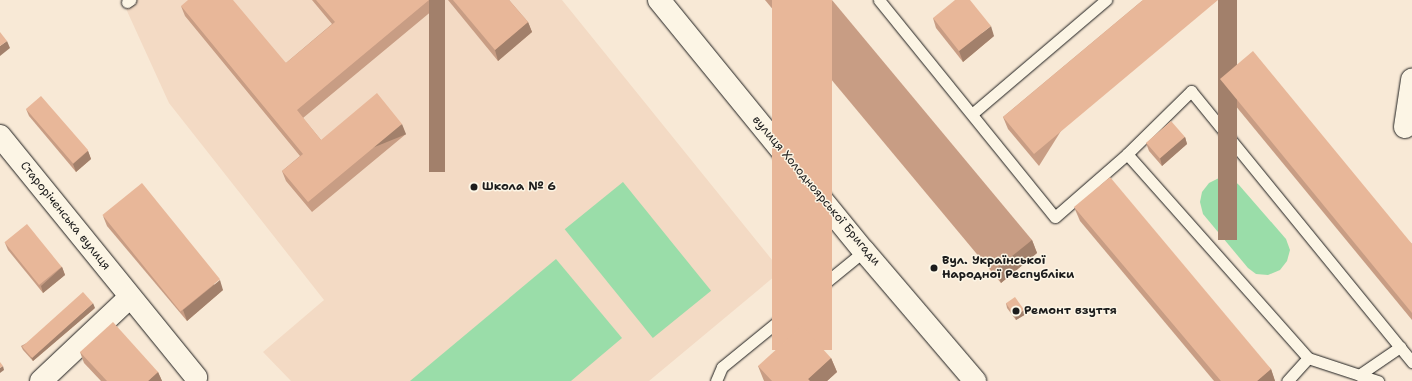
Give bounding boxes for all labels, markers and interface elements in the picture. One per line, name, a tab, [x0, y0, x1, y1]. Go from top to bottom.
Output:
street label: вулиця Холодноярської Бригади	[749, 113, 883, 269]
street label: Староріченська вулиця	[17, 159, 113, 273]
place label: Школа № 6	[482, 180, 556, 194]
marker: Школа № 6	[469, 182, 479, 192]
place label: Вул. Української Народної Республіки	[942, 254, 1074, 282]
marker: Вул. Української Народної Республіки	[929, 263, 939, 273]
place label: Ремонт взуття	[1024, 304, 1117, 318]
marker: Ремонт взуття	[1011, 306, 1021, 316]

